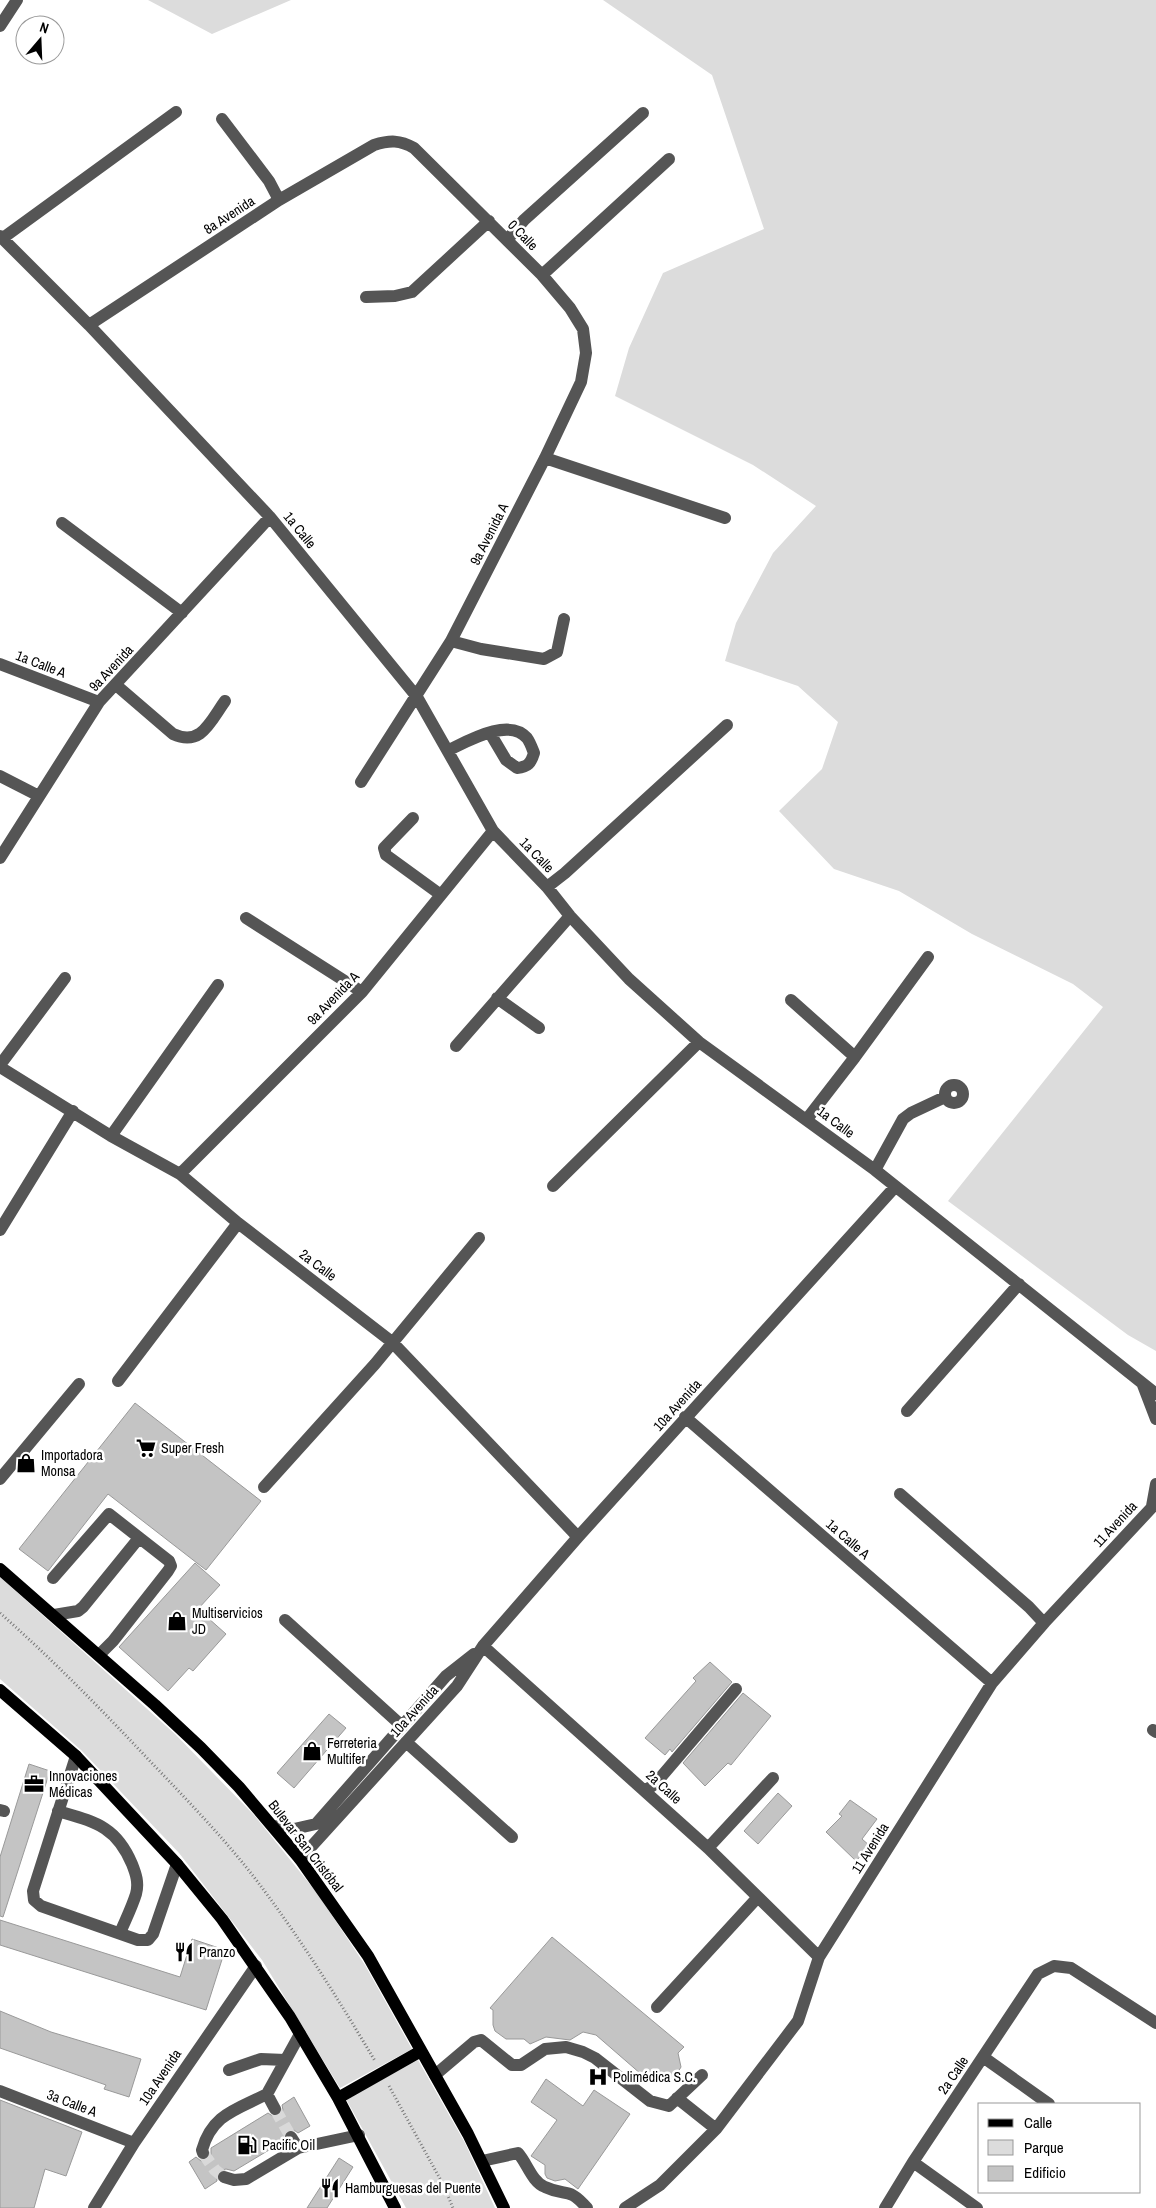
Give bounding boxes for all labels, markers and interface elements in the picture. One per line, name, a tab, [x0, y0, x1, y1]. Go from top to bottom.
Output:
north arrow	[15, 15, 65, 65]
text: N	[37, 18, 51, 38]
street label: 8a Avenida	[200, 192, 258, 238]
street label: 0 Calle	[504, 216, 542, 254]
street label: 9a Avenida A	[466, 500, 512, 568]
street label: 1a Calle	[280, 508, 320, 552]
street label: 9a Avenida	[85, 640, 138, 695]
street label: 1a Calle A	[13, 646, 69, 682]
street label: 1a Calle	[516, 834, 558, 876]
street label: 9a Avenida A	[303, 967, 363, 1029]
street label: 1a Calle	[814, 1102, 858, 1142]
street label: 2a Calle	[296, 1245, 340, 1285]
street label: 10a Avenida	[649, 1375, 705, 1435]
supermarket icon: Super Fresh	[135, 1437, 157, 1459]
place label: Super Fresh	[161, 1439, 224, 1457]
place label: Importadora Monsa	[41, 1446, 104, 1480]
shop icon: Importadora Monsa	[15, 1452, 37, 1474]
street label: 11 Avenida	[1089, 1497, 1141, 1551]
street label: 1a Calle A	[822, 1515, 874, 1563]
place label: Multiservicios JD	[192, 1604, 263, 1638]
shop icon: Multiservicios JD	[166, 1610, 188, 1632]
street label: 10a Avenida	[386, 1681, 442, 1741]
place label: Ferreteria Multifer	[327, 1734, 377, 1768]
shop icon: Ferreteria Multifer	[301, 1740, 323, 1762]
street label: 2a Calle	[642, 1766, 686, 1808]
place label: Innovaciones Médicas	[49, 1767, 118, 1801]
office icon: Innovaciones Médicas	[23, 1773, 45, 1795]
street label: Bulevar San Cristóbal	[265, 1796, 347, 1896]
street label: 11 Avenida	[847, 1819, 893, 1877]
restaurant icon: Pranzo	[173, 1941, 195, 1963]
place label: Pranzo	[199, 1943, 235, 1961]
street label: 10a Avenida	[135, 2045, 186, 2108]
street label: 2a Calle	[934, 2053, 972, 2097]
hospital icon: Polimédica S.C.	[587, 2066, 609, 2088]
place label: Polimédica S.C.	[613, 2068, 696, 2086]
street label: 3a Calle A	[44, 2085, 100, 2121]
legend	[978, 2103, 1141, 2193]
text: Calle	[1024, 2112, 1052, 2133]
fuel station icon: Pacific Oil	[236, 2134, 258, 2156]
place label: Pacific Oil	[262, 2136, 315, 2154]
text: Parque	[1024, 2137, 1064, 2158]
text: Edificio	[1024, 2162, 1066, 2183]
restaurant icon: Hamburguesas del Puente	[319, 2177, 341, 2199]
place label: Hamburguesas del Puente	[345, 2179, 481, 2197]

